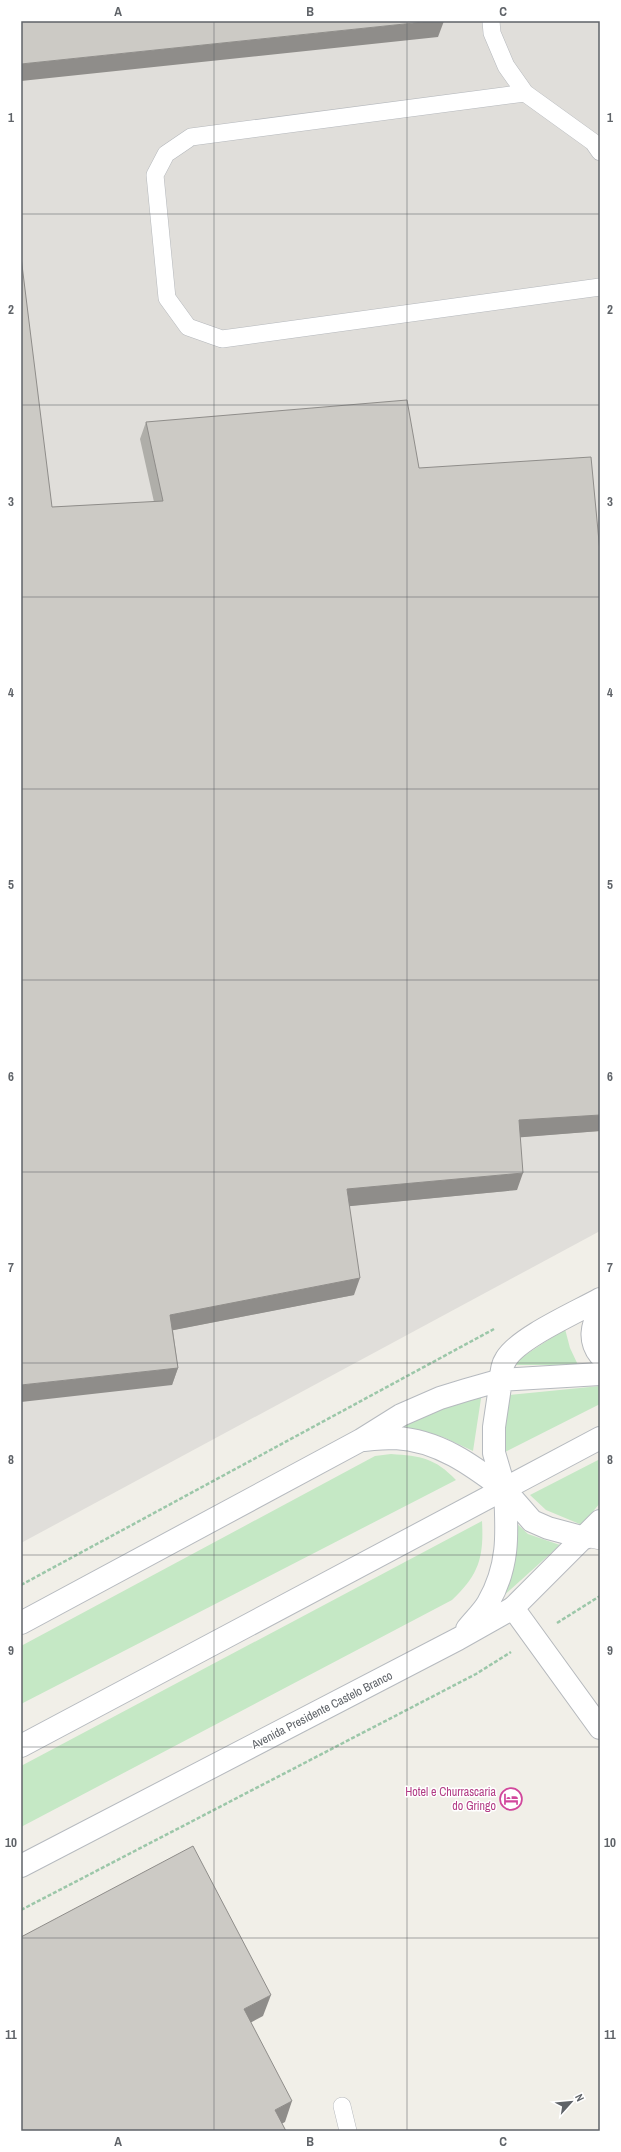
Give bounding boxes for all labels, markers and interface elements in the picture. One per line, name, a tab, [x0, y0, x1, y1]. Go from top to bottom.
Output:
text: A	[114, 3, 122, 20]
text: B	[306, 3, 314, 20]
text: C	[499, 3, 507, 20]
text: 1	[8, 109, 14, 126]
text: 1	[607, 109, 613, 126]
text: 2	[8, 301, 14, 318]
text: 2	[607, 301, 613, 318]
text: 3	[8, 493, 14, 510]
text: 3	[607, 493, 613, 510]
text: 4	[8, 684, 14, 701]
text: 4	[607, 684, 613, 701]
text: 5	[8, 876, 14, 893]
text: 5	[607, 876, 613, 893]
text: 6	[8, 1068, 14, 1085]
text: 6	[607, 1068, 613, 1085]
text: 7	[8, 1259, 14, 1276]
text: 7	[607, 1259, 613, 1276]
text: 8	[8, 1451, 14, 1468]
text: 8	[607, 1451, 613, 1468]
text: 9	[8, 1642, 14, 1659]
text: 9	[607, 1642, 613, 1659]
street label: Avenida Presidente Castelo Branco	[248, 1667, 395, 1753]
place label: Hotel e Churrascaria do Gringo	[405, 1784, 497, 1814]
hotel icon: Hotel e Churrascaria do Gringo	[498, 1786, 524, 1812]
text: 10	[5, 1834, 17, 1851]
text: 10	[604, 1834, 616, 1851]
text: 11	[5, 2026, 17, 2043]
text: 11	[604, 2026, 616, 2043]
north arrow	[551, 2082, 591, 2122]
text: N	[572, 2091, 588, 2104]
text: A	[114, 2133, 122, 2150]
text: B	[306, 2133, 314, 2150]
text: C	[499, 2133, 507, 2150]

